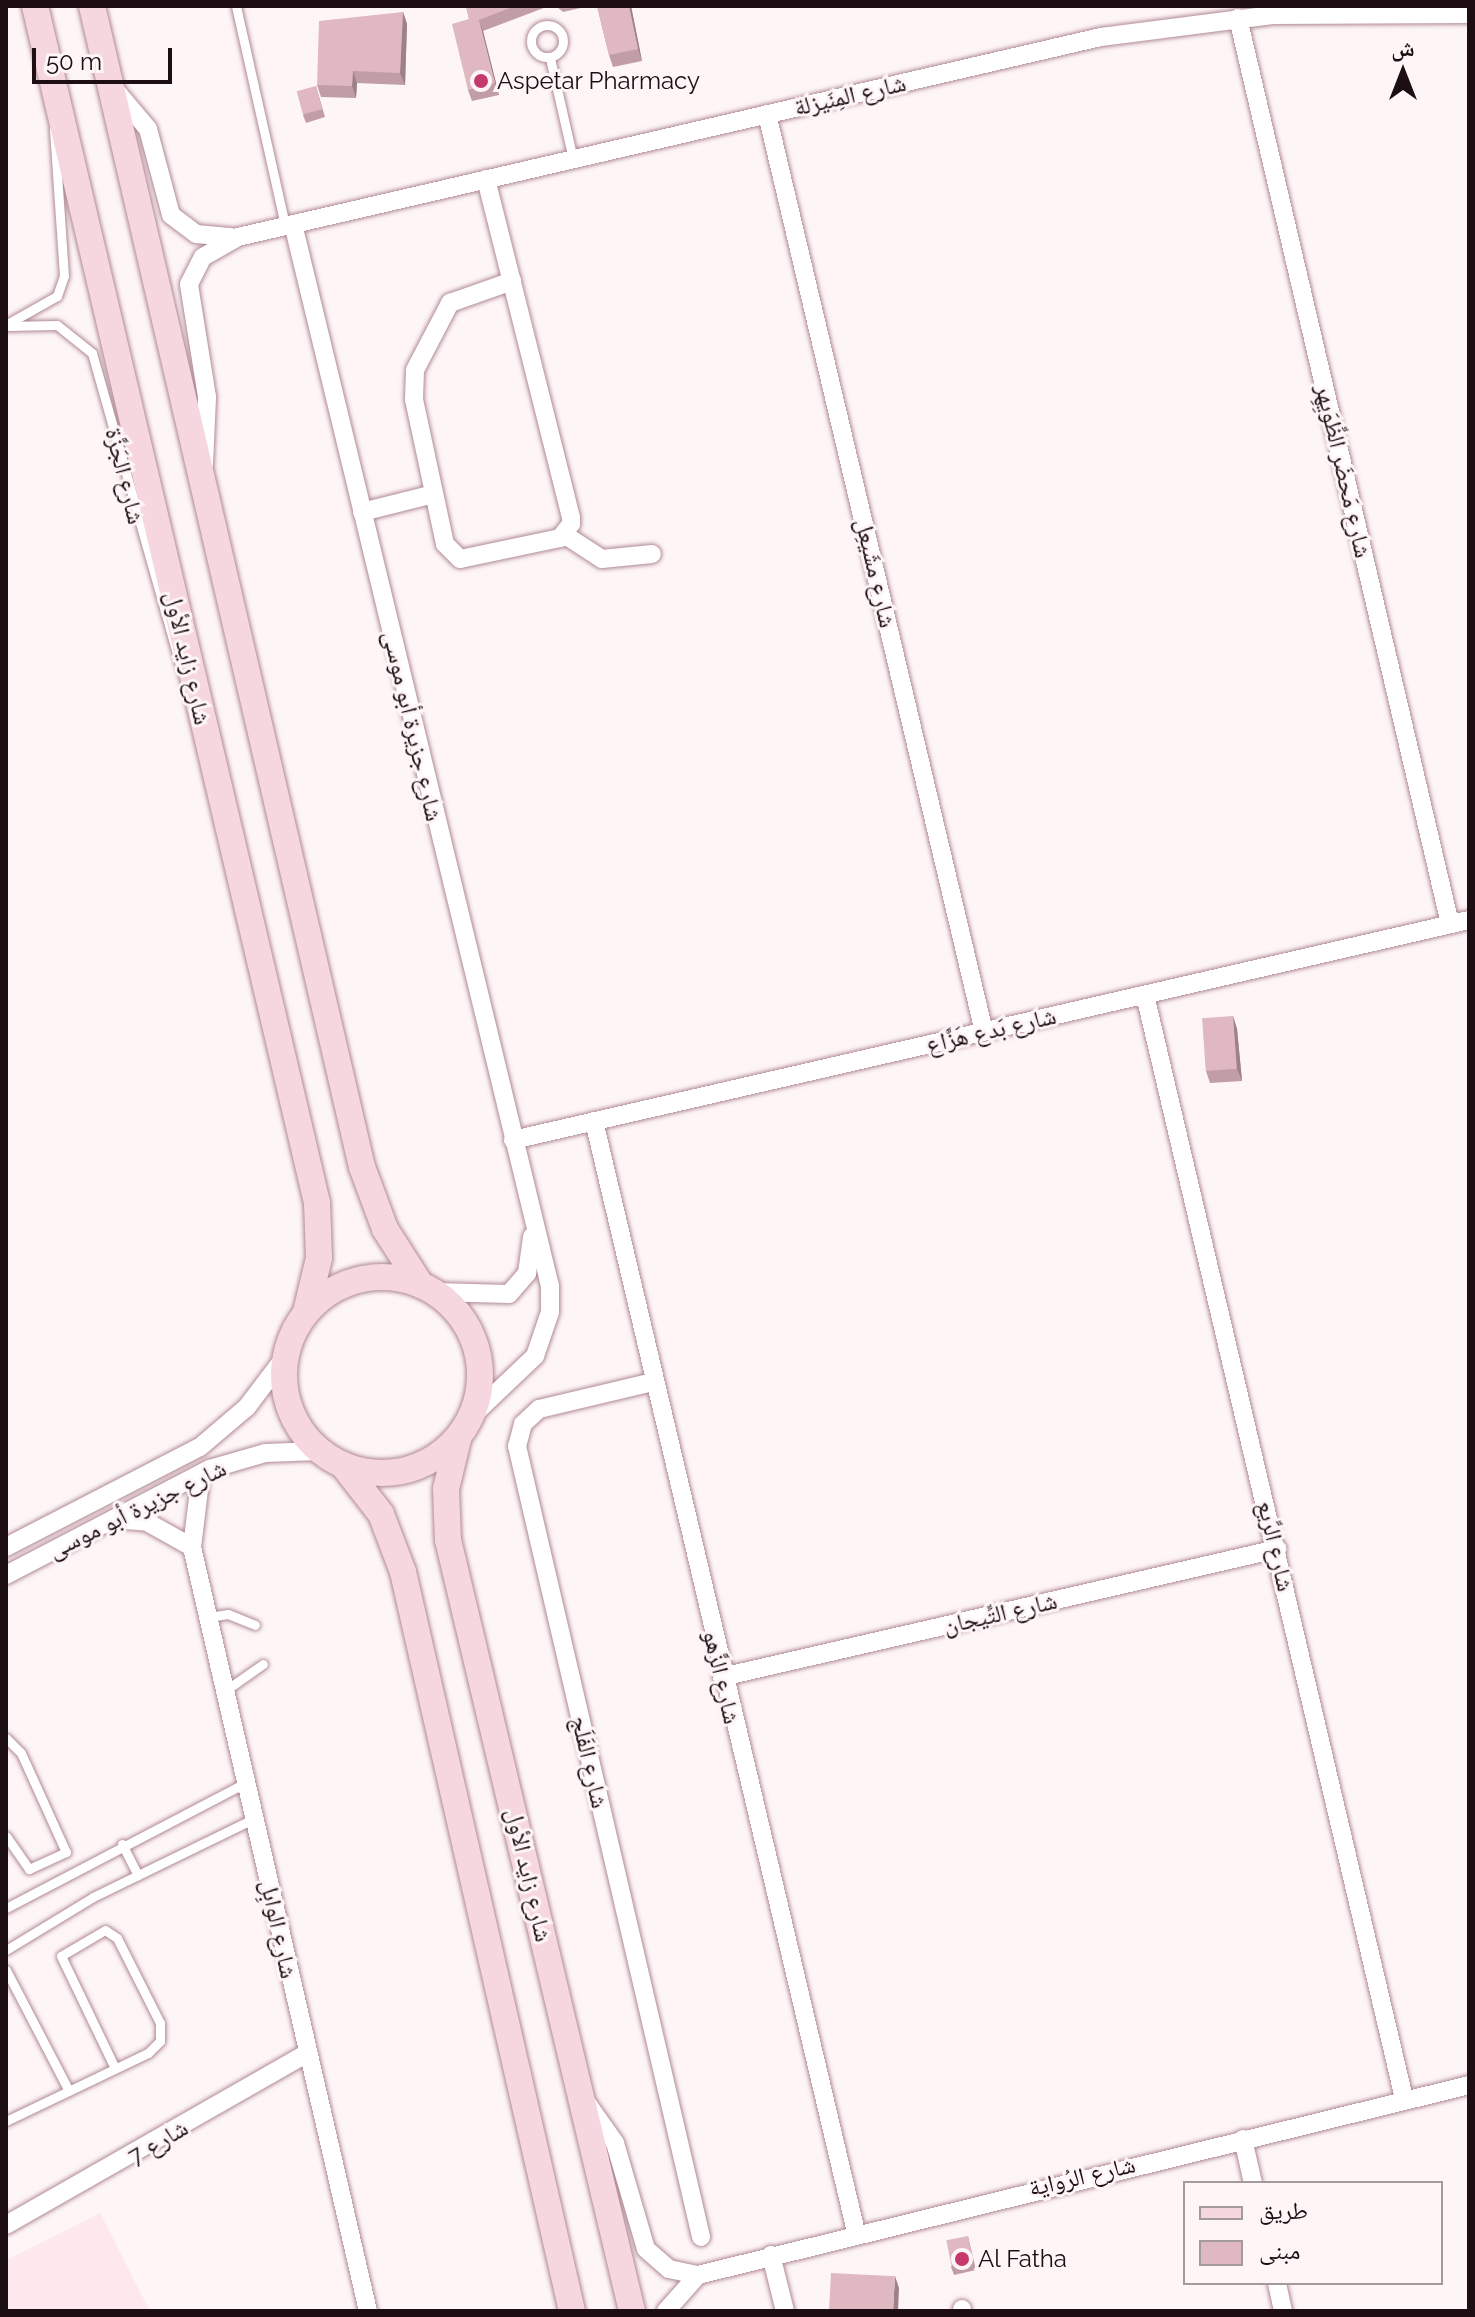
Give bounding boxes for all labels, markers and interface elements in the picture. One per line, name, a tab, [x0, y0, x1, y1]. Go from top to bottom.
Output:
scale bar	[36, 32, 176, 82]
north arrow	[1363, 32, 1443, 112]
text: ش	[1391, 35, 1415, 61]
text: 50 m	[46, 47, 102, 76]
place label: Aspetar Pharmacy	[497, 67, 701, 95]
street label: شارع المِنَيزلة	[791, 68, 909, 122]
marker: Aspetar Pharmacy	[472, 72, 490, 90]
street label: شارع مَحضَر الظِّوَيِهِر	[1310, 381, 1378, 561]
street label: شارع الجَزَّة	[99, 425, 151, 527]
street label: شارع مشَيعِل	[849, 516, 903, 630]
street label: شارع زايد الأول	[159, 588, 217, 728]
street label: شارع جزيرة أبو موسى	[377, 628, 449, 824]
street label: شارع بَدع هَزَّاع	[923, 1001, 1059, 1059]
street label: شارع جزيرة أبو موسى	[43, 1453, 231, 1565]
street label: شارع الرِّيع	[1252, 1498, 1300, 1594]
street label: شارع التِّيجان	[940, 1586, 1060, 1640]
street label: شارع الزَّهو	[697, 1627, 747, 1727]
street label: شارع الفَلَج	[565, 1713, 615, 1811]
street label: شارع زايد الأول	[500, 1805, 558, 1945]
street label: شارع الوابِل	[254, 1877, 304, 1981]
street label: شارع 7	[123, 2113, 193, 2171]
street label: شارع الرُواية	[1026, 2150, 1138, 2202]
legend	[1183, 2181, 1443, 2285]
text: طريق	[1259, 2196, 1308, 2225]
text: مبنى	[1259, 2236, 1300, 2265]
place label: Al Fatha	[978, 2245, 1068, 2273]
marker: Al Fatha	[953, 2250, 971, 2268]

